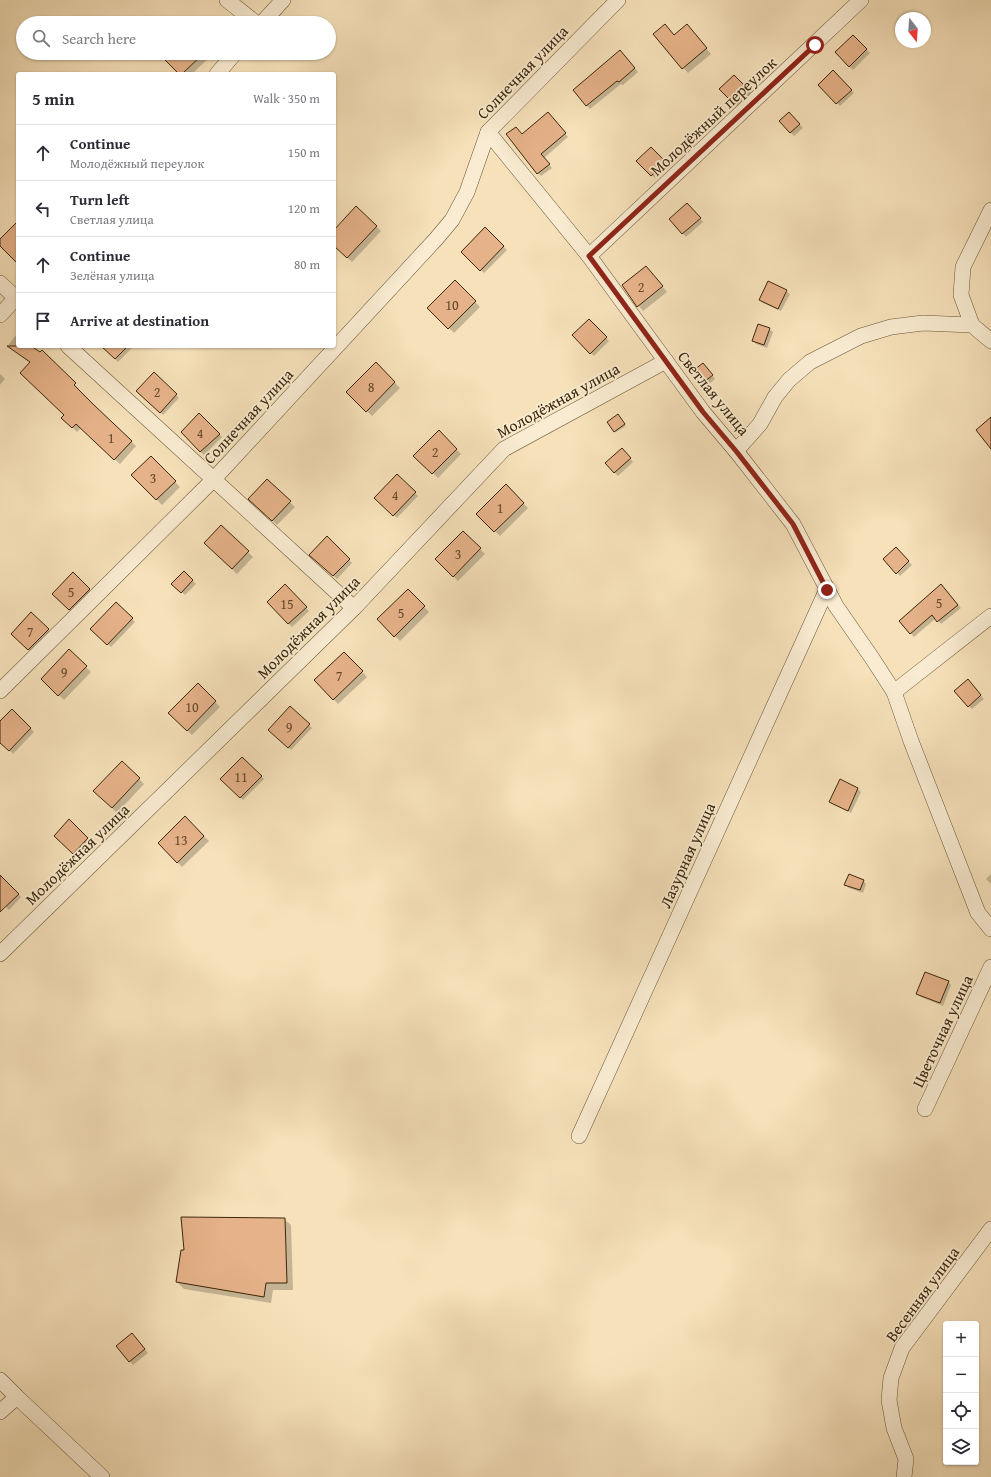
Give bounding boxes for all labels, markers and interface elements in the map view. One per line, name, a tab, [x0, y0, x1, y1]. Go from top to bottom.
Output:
north arrow	[895, 12, 931, 48]
search box	[16, 16, 336, 60]
street label: Солнечная улица	[471, 19, 574, 124]
icon: search	[30, 27, 52, 49]
text: Search here	[62, 28, 136, 49]
route start	[806, 36, 824, 54]
street label: Молодёжный переулок	[644, 50, 782, 181]
text: 5 min	[32, 86, 74, 111]
text: Walk · 350 m	[253, 89, 320, 108]
text: Continue	[70, 133, 131, 154]
icon: ahead	[32, 142, 54, 164]
text: 150 m	[288, 143, 320, 162]
text: Молодёжный переулок	[70, 154, 204, 173]
text: Turn left	[70, 189, 129, 210]
icon: left	[32, 198, 54, 220]
text: 120 m	[288, 199, 320, 218]
text: Светлая улица	[70, 210, 154, 229]
text: Continue	[70, 245, 131, 266]
icon: ahead	[32, 254, 54, 276]
text: 80 m	[294, 255, 320, 274]
text: Зелёная улица	[70, 266, 154, 285]
house number: 2	[638, 277, 644, 297]
house number: 10	[445, 295, 459, 315]
icon: arrive	[32, 310, 54, 332]
text: Arrive at destination	[70, 310, 209, 331]
street label: Светлая улица	[672, 345, 756, 441]
street label: Молодёжная улица	[492, 356, 624, 444]
street label: Солнечная улица	[197, 363, 299, 469]
house number: 8	[368, 377, 375, 397]
house number: 2	[154, 382, 160, 402]
house number: 4	[197, 423, 204, 443]
house number: 1	[108, 428, 114, 448]
house number: 2	[432, 442, 438, 462]
house number: 3	[150, 468, 156, 488]
house number: 4	[392, 485, 399, 505]
house number: 1	[497, 498, 503, 518]
house number: 3	[455, 544, 461, 564]
street label: Молодёжная улица	[251, 570, 365, 684]
route end	[818, 581, 836, 599]
house number: 5	[68, 582, 74, 602]
house number: 5	[936, 593, 942, 613]
house number: 15	[280, 594, 294, 614]
house number: 5	[398, 603, 404, 623]
house number: 7	[27, 622, 34, 642]
house number: 9	[61, 662, 68, 682]
house number: 7	[336, 666, 343, 686]
house number: 10	[185, 697, 199, 717]
house number: 9	[286, 717, 293, 737]
house number: 11	[234, 767, 248, 787]
street label: Молодёжная улица	[19, 797, 135, 910]
street label: Лазурная улица	[653, 798, 721, 912]
house number: 13	[174, 830, 188, 850]
street label: Цветочная улица	[905, 970, 979, 1091]
street label: Весенняя улица	[879, 1241, 965, 1347]
map controls	[943, 1321, 979, 1465]
button: +	[943, 1321, 979, 1357]
button: −	[943, 1357, 979, 1393]
button: locate	[943, 1393, 979, 1429]
button: layers	[943, 1429, 979, 1465]

